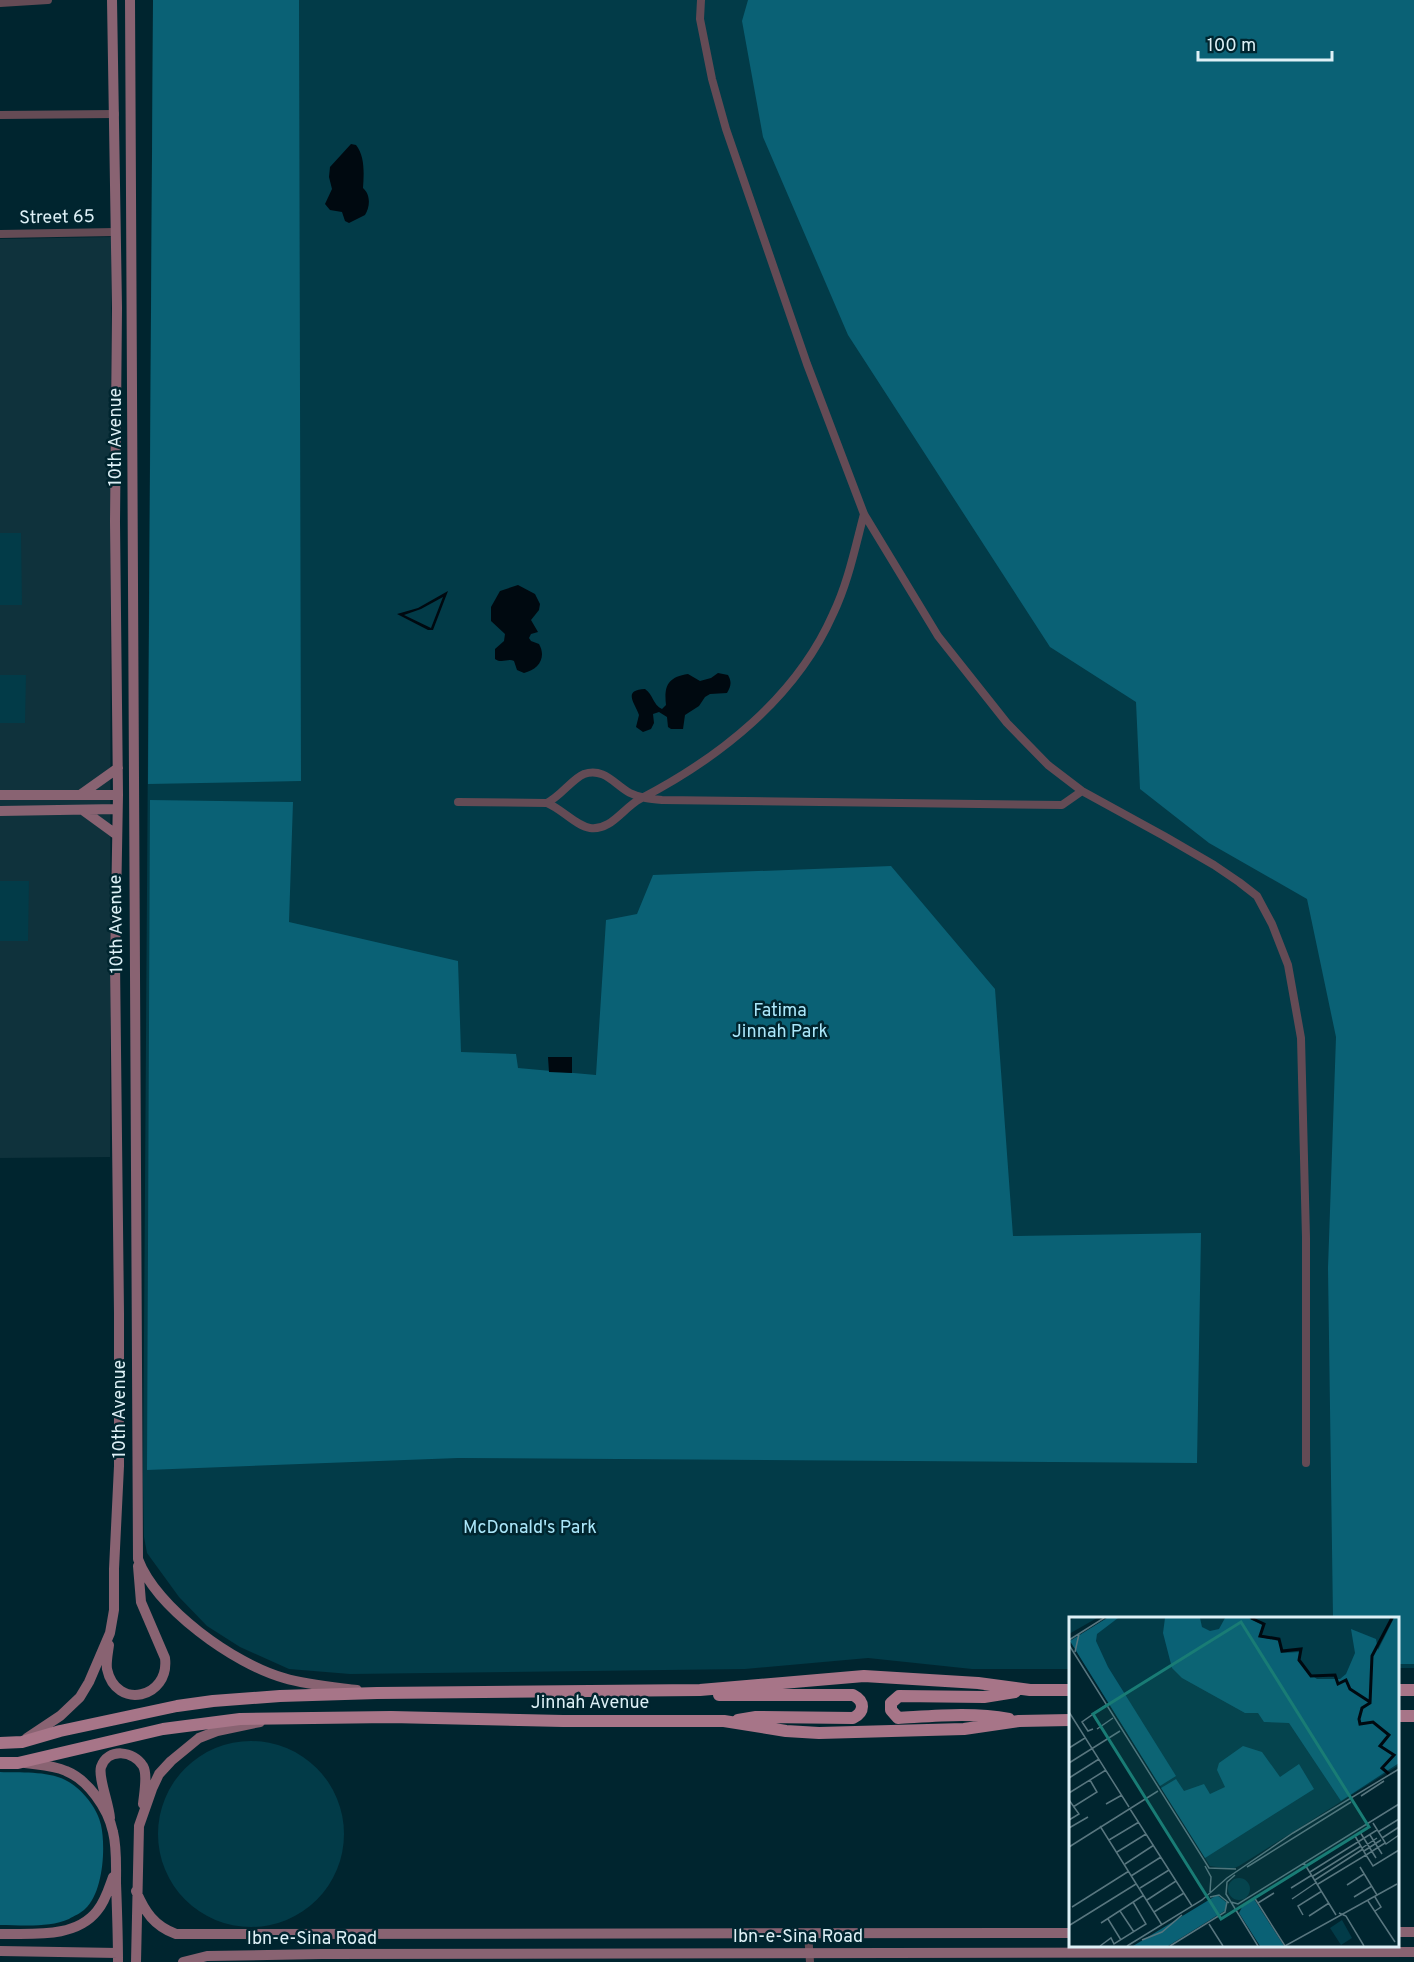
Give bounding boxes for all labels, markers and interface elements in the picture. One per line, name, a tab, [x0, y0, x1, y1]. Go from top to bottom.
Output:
scale bar	[1198, 24, 1332, 62]
text: 100 m	[1207, 35, 1256, 58]
street label: Street 65	[19, 206, 95, 230]
street label: 10th Avenue	[105, 388, 128, 486]
street label: 10th Avenue	[105, 875, 129, 973]
park label: Fatima Jinnah Park	[732, 1000, 828, 1044]
street label: 10th Avenue	[109, 1360, 132, 1458]
park label: McDonald's Park	[463, 1517, 597, 1540]
inset map	[1069, 1617, 1399, 1947]
street label: Jinnah Avenue	[531, 1692, 649, 1715]
street label: Ibn-e-Sina Road	[733, 1926, 863, 1949]
street label: Ibn-e-Sina Road	[247, 1928, 377, 1951]

